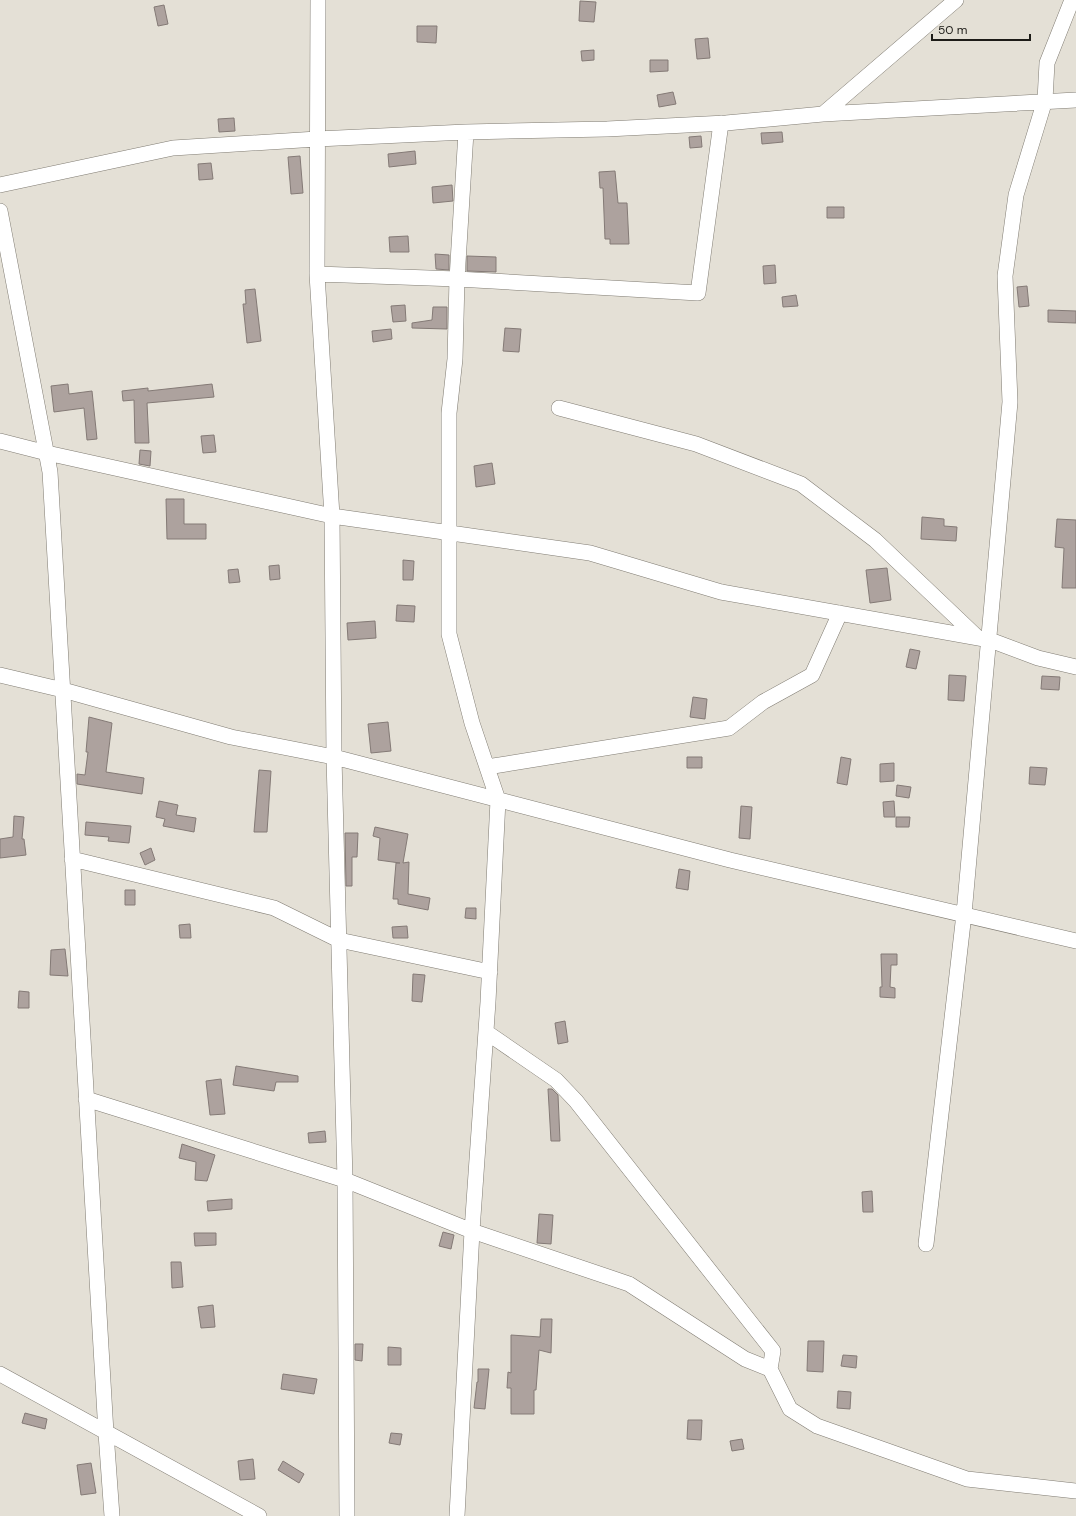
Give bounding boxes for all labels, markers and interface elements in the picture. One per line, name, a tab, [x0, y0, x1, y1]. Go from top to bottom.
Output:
scale bar	[932, 16, 1030, 42]
text: 50 m	[938, 22, 967, 38]

